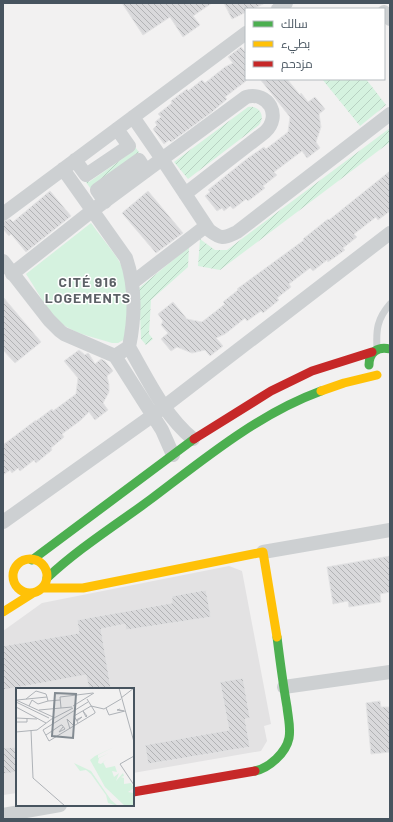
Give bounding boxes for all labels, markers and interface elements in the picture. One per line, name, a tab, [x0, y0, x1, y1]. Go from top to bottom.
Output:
legend	[245, 8, 385, 80]
text: سالك	[281, 16, 308, 30]
text: بطيء	[281, 36, 310, 54]
text: مزدحم	[281, 56, 313, 72]
district label: CITÉ 916 LOGEMENTS	[45, 273, 131, 306]
inset map	[16, 688, 134, 806]

